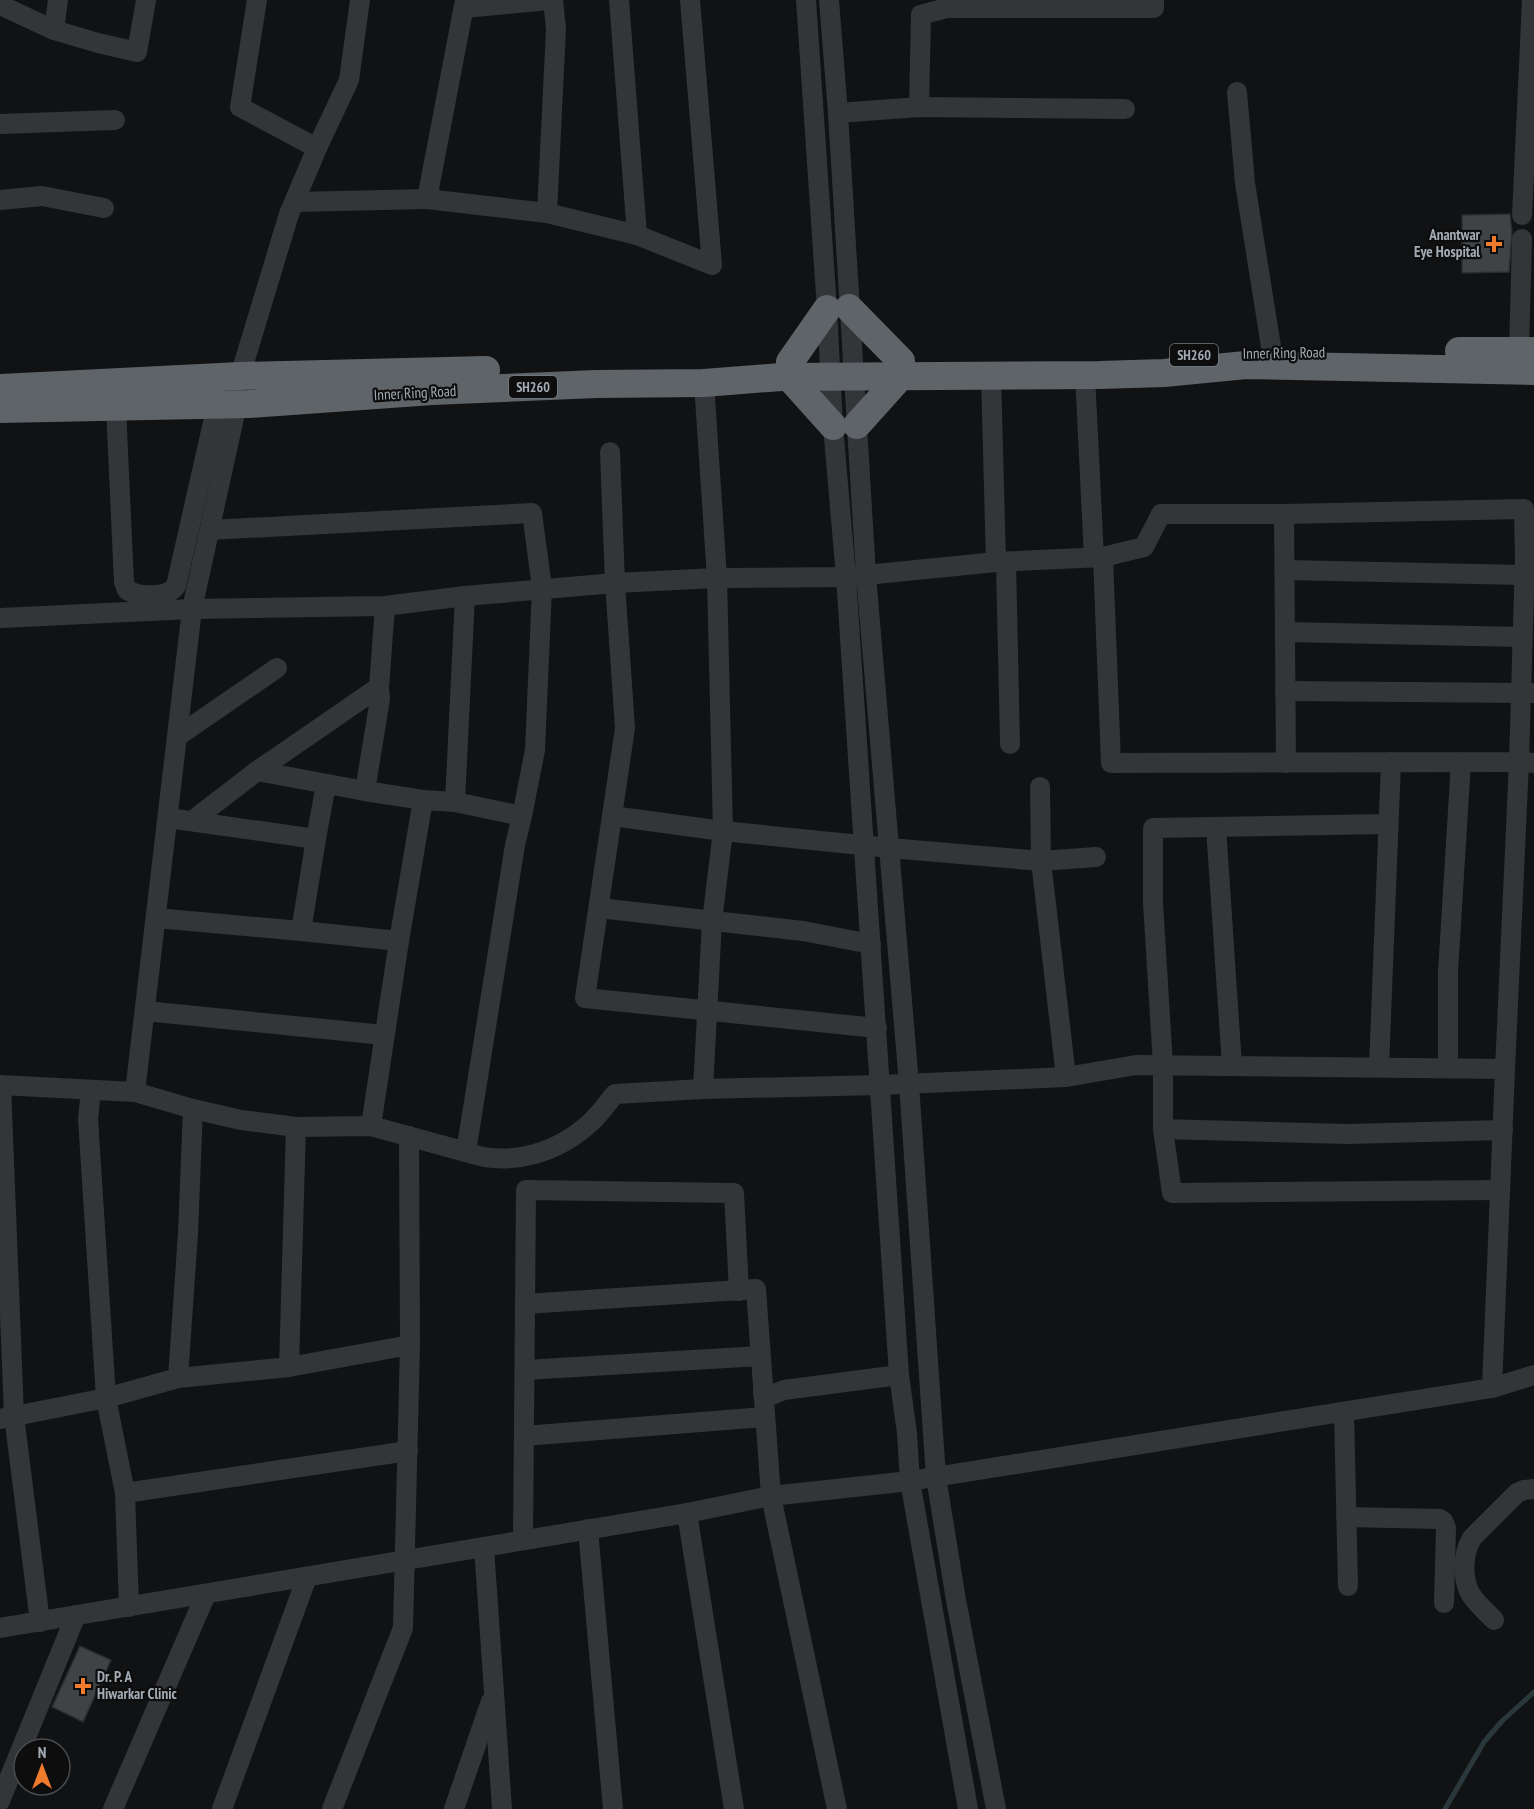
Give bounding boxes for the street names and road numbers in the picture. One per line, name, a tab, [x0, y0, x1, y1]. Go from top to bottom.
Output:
street label: Inner Ring Road	[1243, 342, 1325, 363]
road number: SH260	[1170, 344, 1218, 366]
road number: SH260	[509, 376, 557, 398]
street label: Inner Ring Road	[373, 381, 457, 404]

